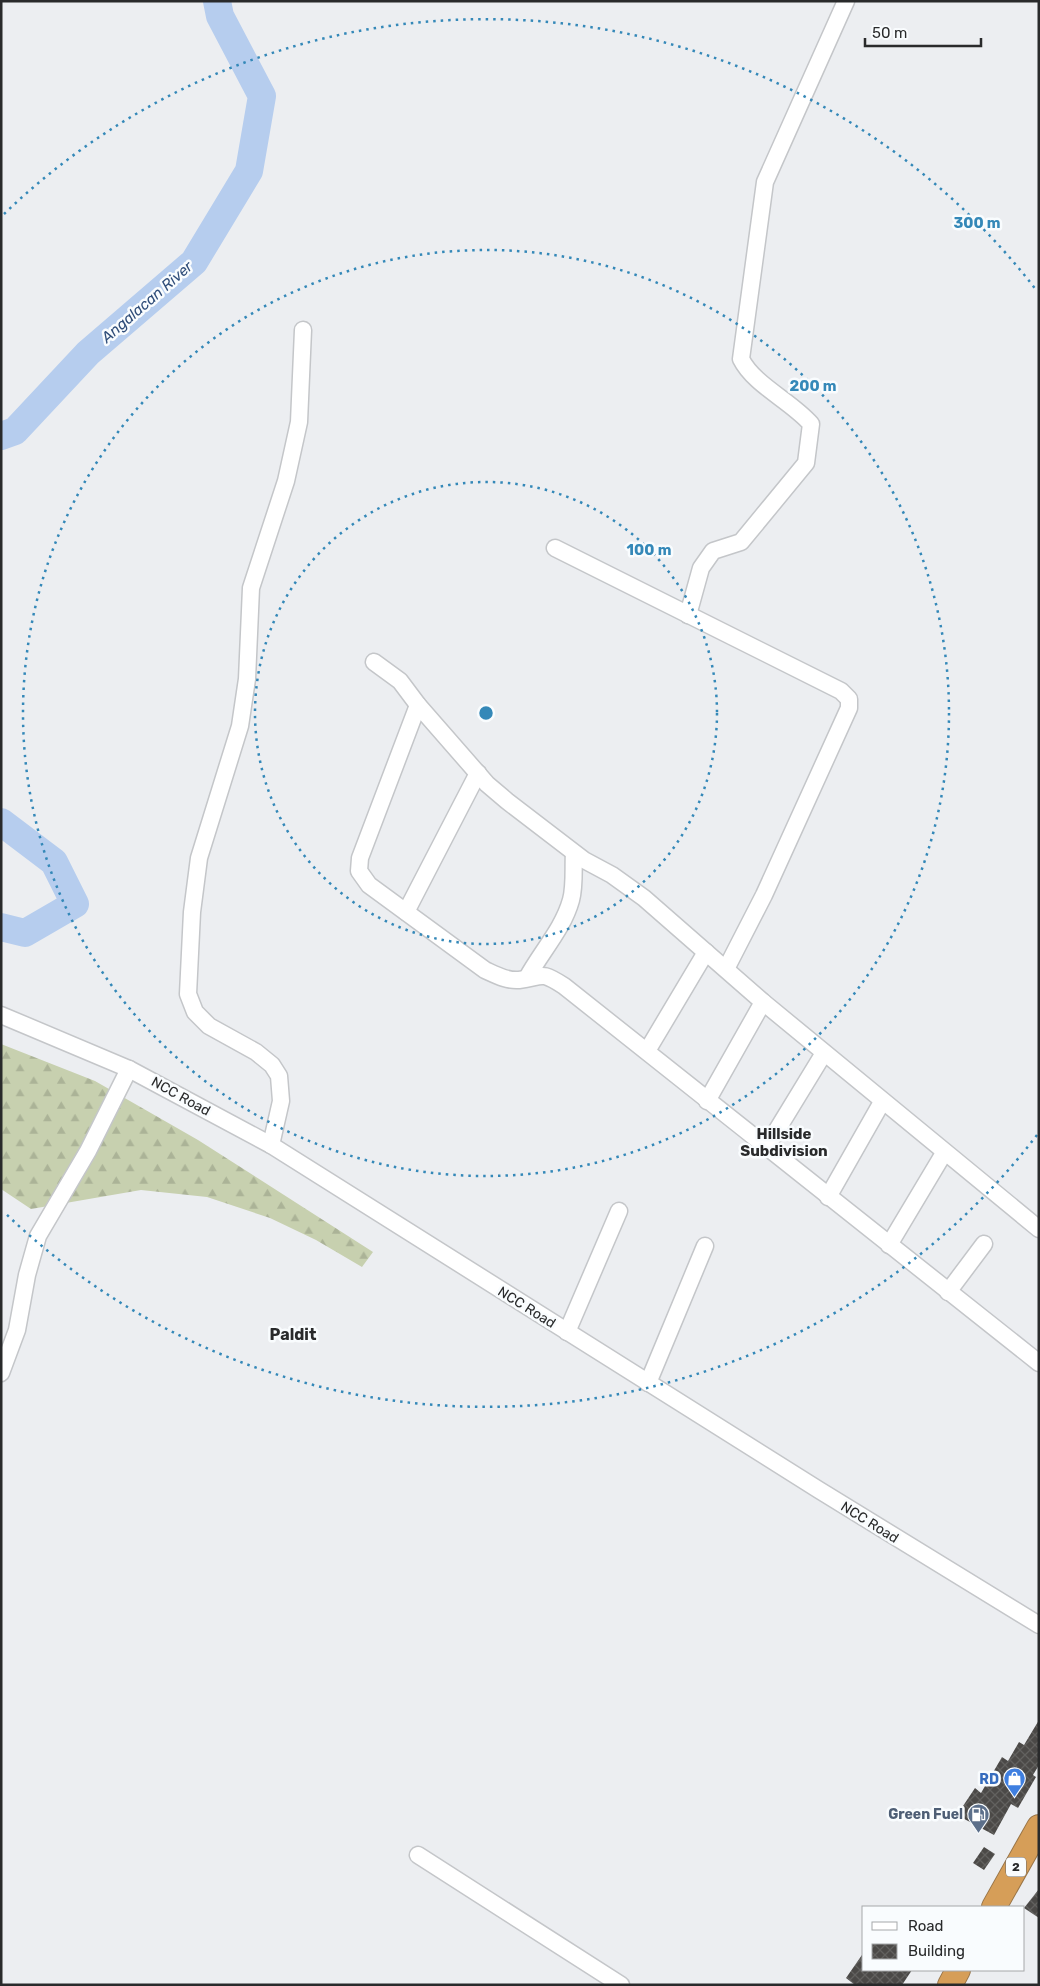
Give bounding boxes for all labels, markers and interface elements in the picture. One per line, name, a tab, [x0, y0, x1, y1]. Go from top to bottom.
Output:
scale bar	[865, 15, 981, 47]
text: 50 m	[872, 24, 907, 42]
text: 300 m	[953, 214, 1001, 232]
water label: Angalacan River	[97, 257, 197, 347]
text: 200 m	[789, 377, 837, 395]
text: 100 m	[627, 541, 671, 559]
centre of rings	[477, 704, 495, 722]
street label: NCC Road	[148, 1073, 213, 1120]
district label: Hillside Subdivision	[740, 1125, 828, 1160]
street label: NCC Road	[495, 1283, 559, 1332]
district label: Paldit	[270, 1325, 317, 1344]
street label: NCC Road	[838, 1498, 902, 1547]
shop icon: RD	[1003, 1767, 1027, 1798]
place label: RD	[979, 1771, 999, 1788]
fuel station icon: Green Fuel	[967, 1802, 991, 1833]
place label: Green Fuel	[888, 1806, 963, 1823]
road number: 2	[1006, 1858, 1026, 1876]
legend	[862, 1906, 1025, 1971]
text: Road	[908, 1917, 944, 1935]
text: Building	[908, 1942, 965, 1960]

